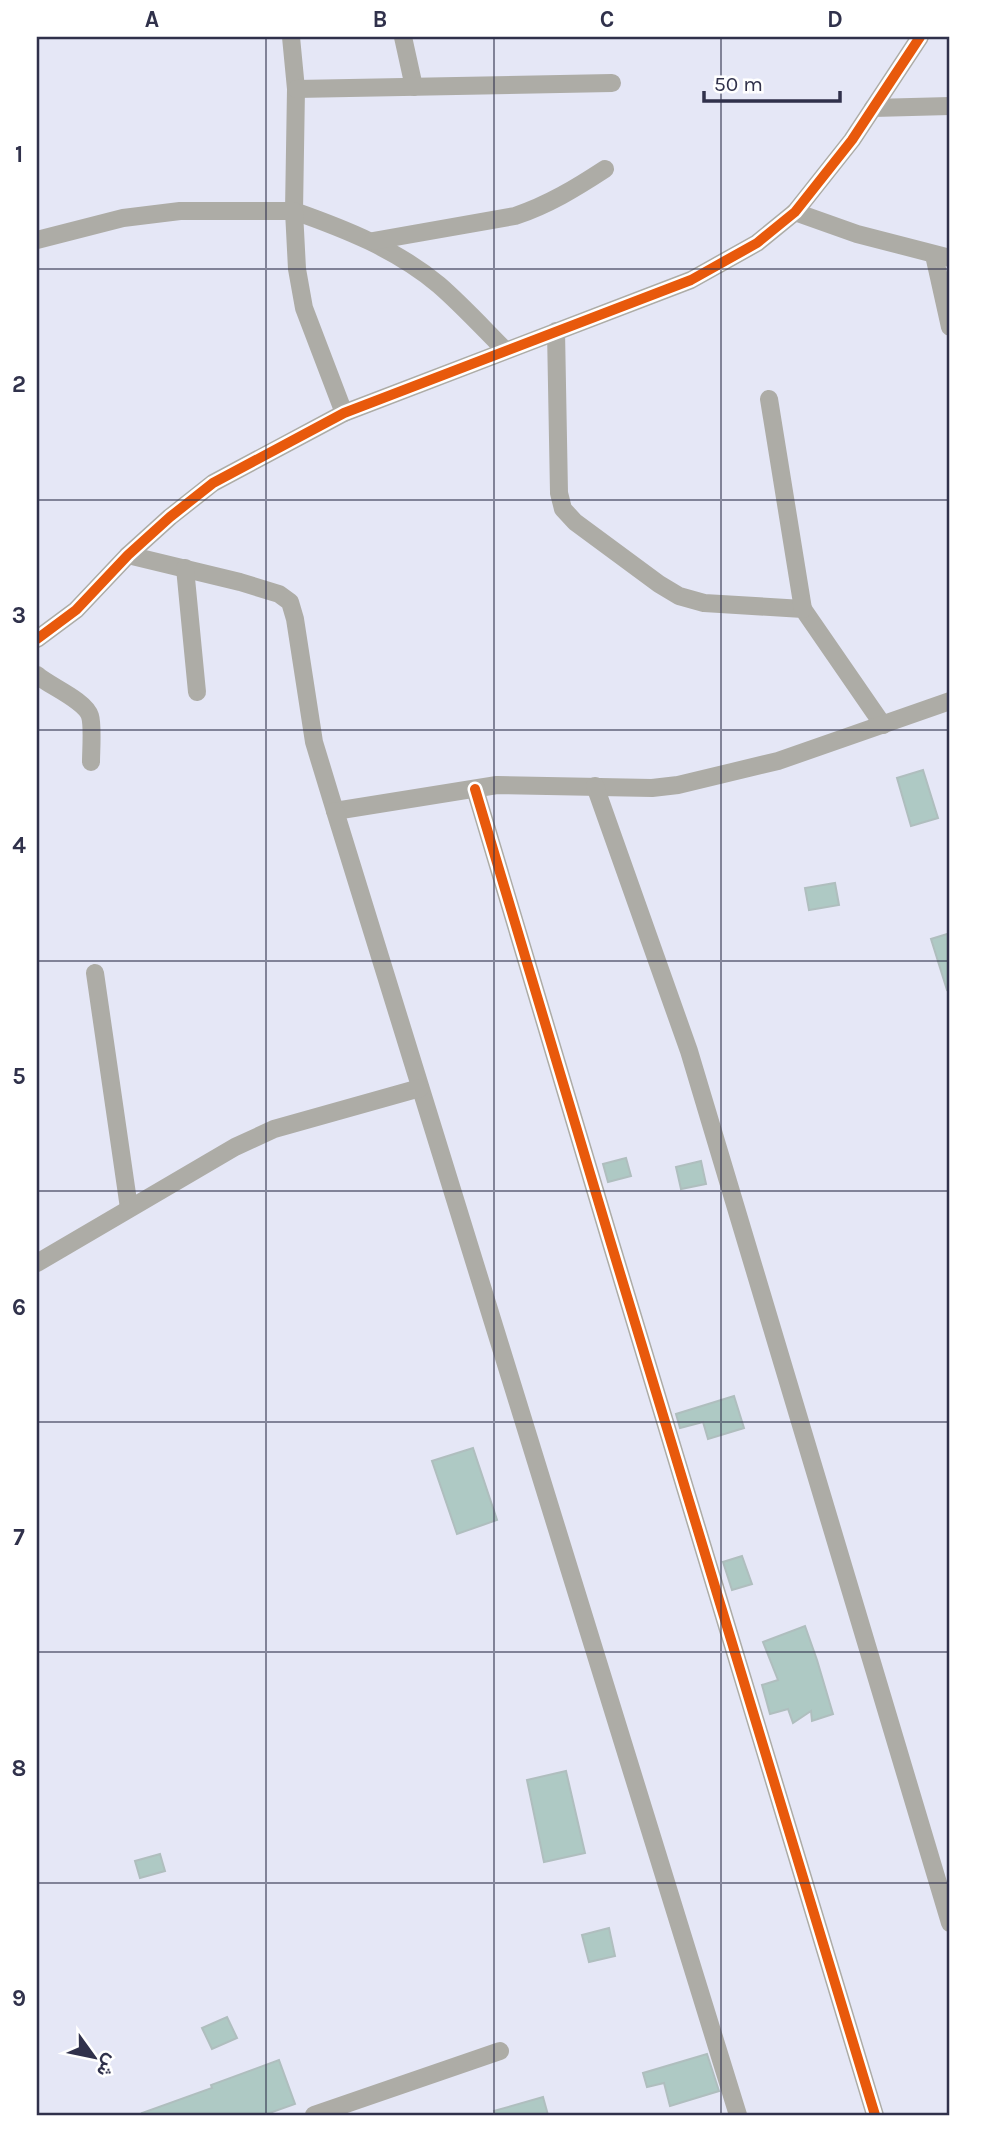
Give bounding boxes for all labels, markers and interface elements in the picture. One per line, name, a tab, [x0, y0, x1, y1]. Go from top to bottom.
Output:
text: A	[145, 6, 159, 33]
text: B	[373, 6, 387, 33]
text: C	[600, 6, 614, 33]
text: D	[827, 6, 843, 33]
scale bar	[704, 60, 840, 104]
text: 50 m	[714, 72, 763, 96]
text: 1	[15, 141, 23, 168]
text: 2	[12, 371, 26, 398]
text: 3	[12, 602, 26, 629]
text: 4	[12, 832, 26, 859]
text: 5	[12, 1063, 26, 1090]
text: 6	[12, 1294, 26, 1321]
text: 7	[13, 1524, 25, 1551]
text: 8	[12, 1755, 26, 1782]
text: 9	[12, 1985, 26, 2012]
north arrow	[60, 2022, 130, 2092]
text: ش	[92, 2050, 123, 2081]

